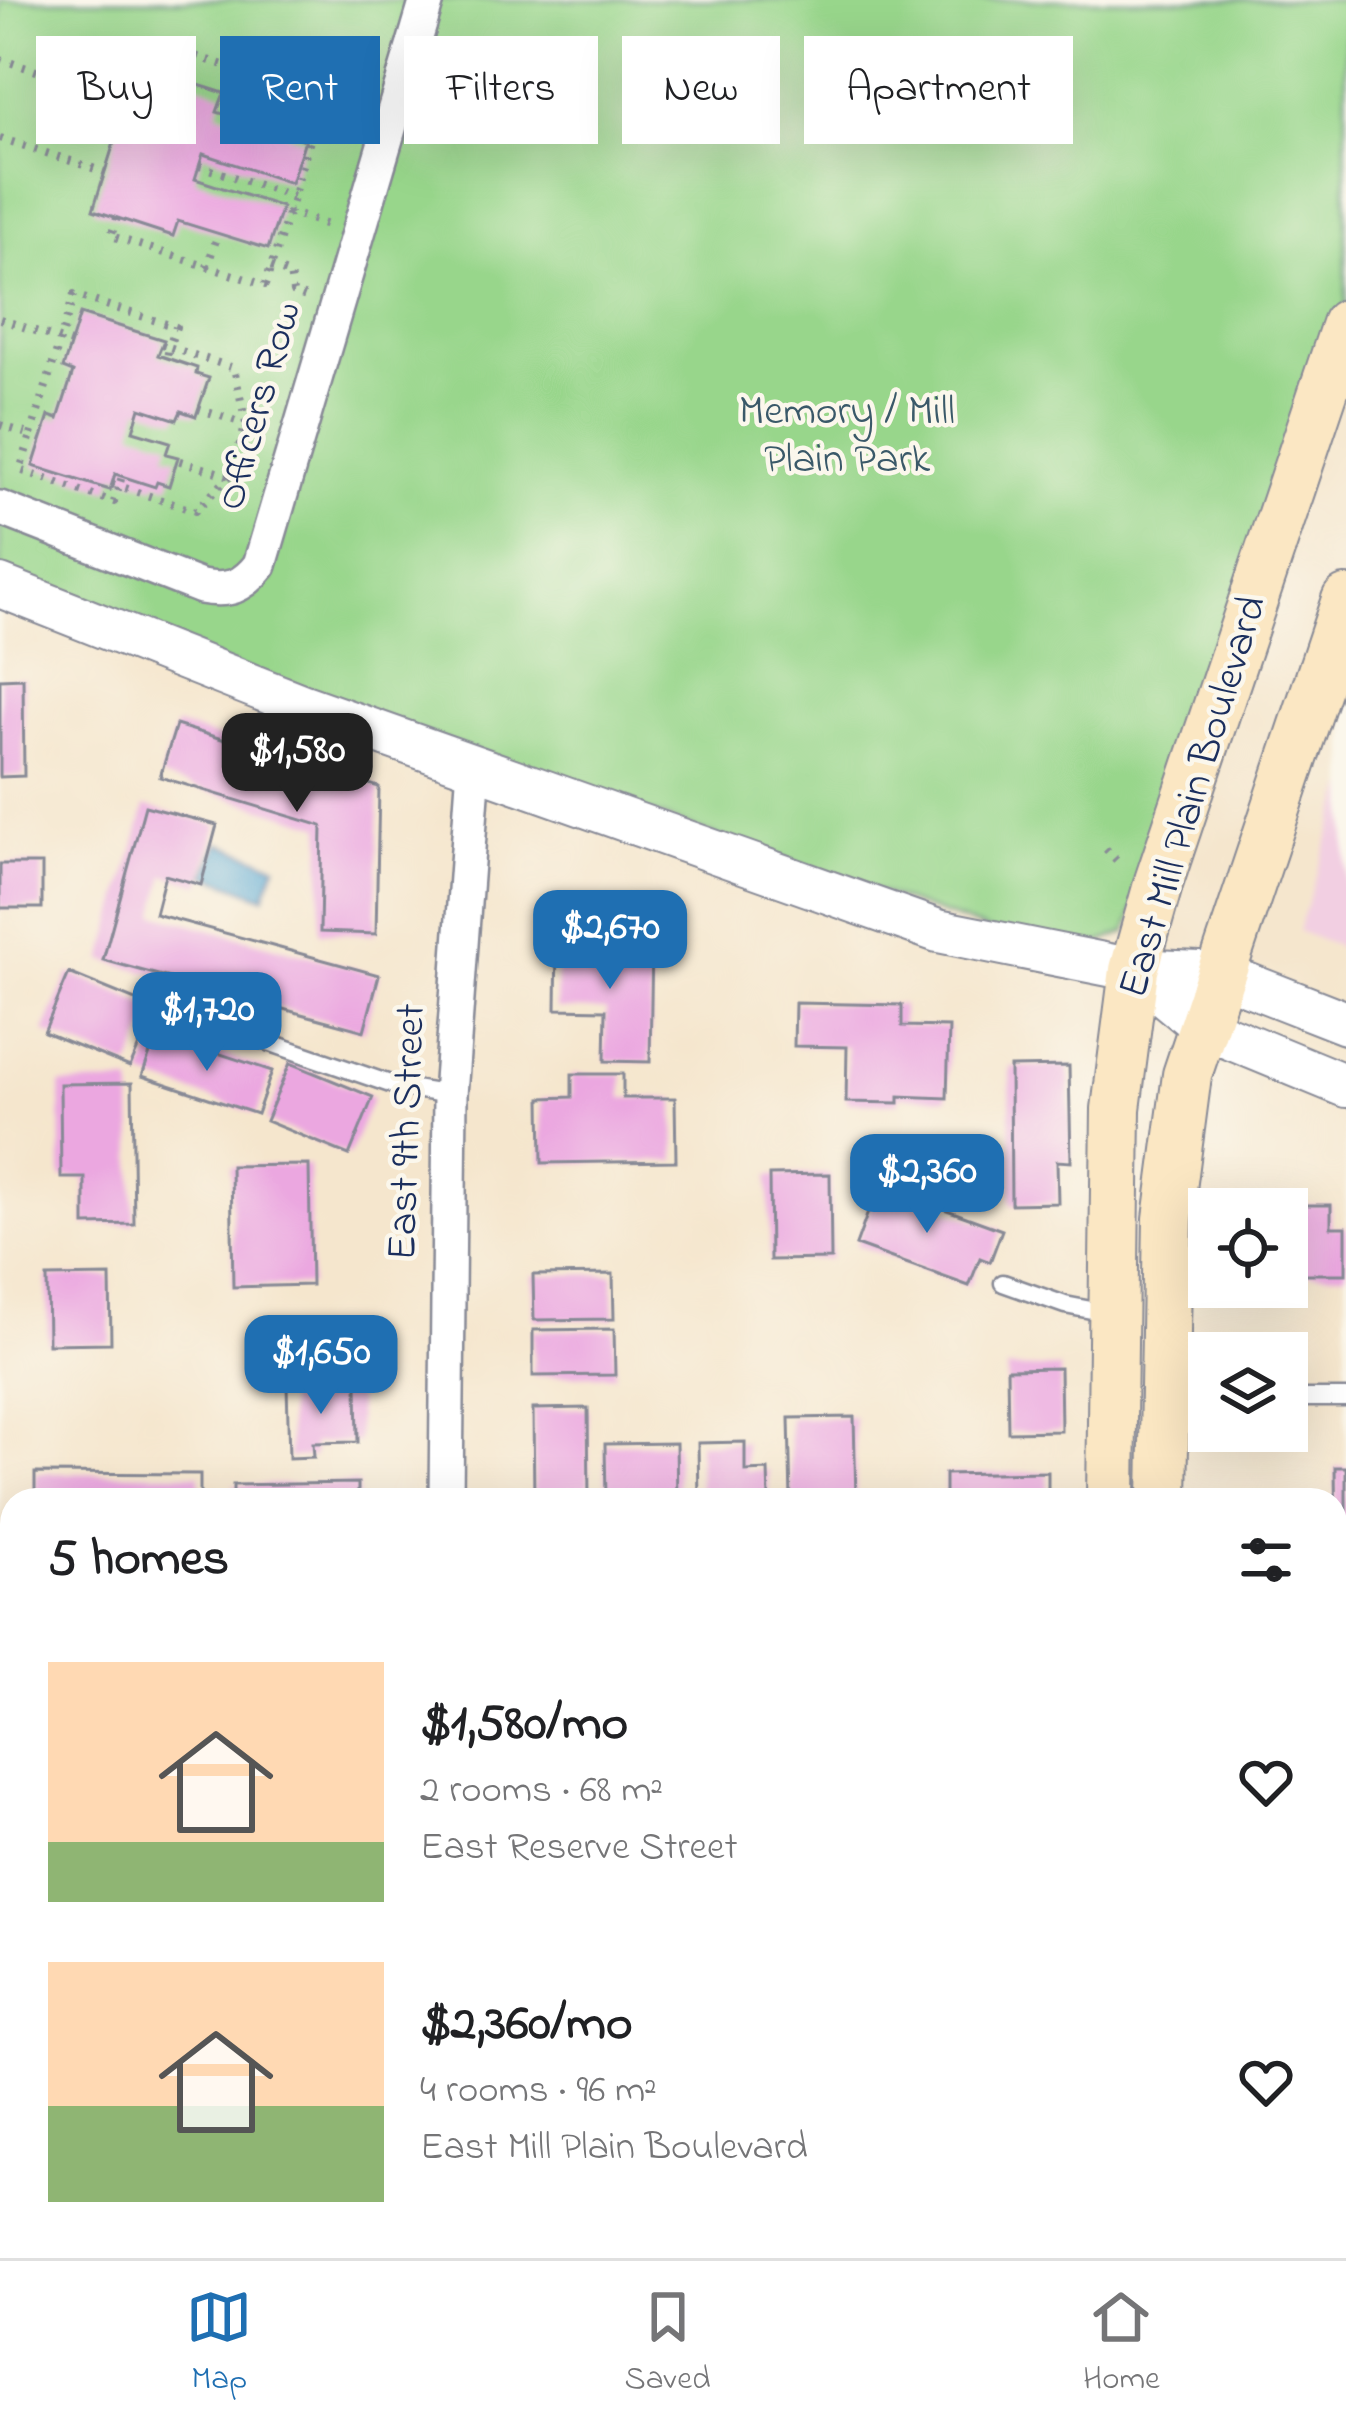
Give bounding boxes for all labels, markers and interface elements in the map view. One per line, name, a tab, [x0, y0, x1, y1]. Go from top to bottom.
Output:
chip: Buy	[36, 36, 196, 144]
chip: Rent	[220, 36, 380, 144]
chip: Filters	[404, 36, 598, 144]
chip: New	[622, 36, 780, 144]
chip: Apartment	[804, 36, 1073, 144]
street label: Officers Row	[201, 294, 319, 518]
park label: Memory / Mill Plain Park	[739, 382, 955, 491]
street label: East Mill Plain Boulevard	[1104, 588, 1284, 1006]
pin: $1,580	[199, 713, 395, 815]
text: $1,580	[249, 723, 345, 780]
pin: $2,670	[512, 890, 708, 992]
text: $2,670	[560, 900, 660, 957]
pin: $1,720	[109, 972, 305, 1074]
text: $1,720	[159, 982, 255, 1039]
street label: East 9th Street	[373, 1002, 443, 1262]
pin: $2,360	[829, 1134, 1025, 1236]
text: $2,360	[877, 1144, 977, 1201]
map controls	[1188, 1188, 1308, 1452]
button: locate	[1188, 1188, 1308, 1308]
pin: $1,650	[223, 1315, 419, 1417]
text: $1,650	[271, 1325, 371, 1382]
button: layers	[1188, 1332, 1308, 1452]
text: 5 homes	[48, 1523, 229, 1598]
icon: filters	[1233, 1527, 1299, 1593]
text: $1,580/mo	[420, 1688, 628, 1763]
icon: home	[144, 1710, 288, 1854]
icon: heart	[1233, 1749, 1299, 1815]
text: 2 rooms · 68 m²	[420, 1763, 663, 1820]
text: East Reserve Street	[420, 1820, 738, 1877]
text: $2,360/mo	[420, 1988, 632, 2063]
icon: home	[144, 2010, 288, 2154]
icon: heart	[1233, 2049, 1299, 2115]
text: 4 rooms · 96 m²	[420, 2063, 657, 2120]
text: East Mill Plain Boulevard	[420, 2120, 808, 2177]
tab: Map	[186, 2284, 252, 2404]
tab: Saved	[625, 2284, 711, 2404]
tab: Home	[1083, 2284, 1160, 2404]

